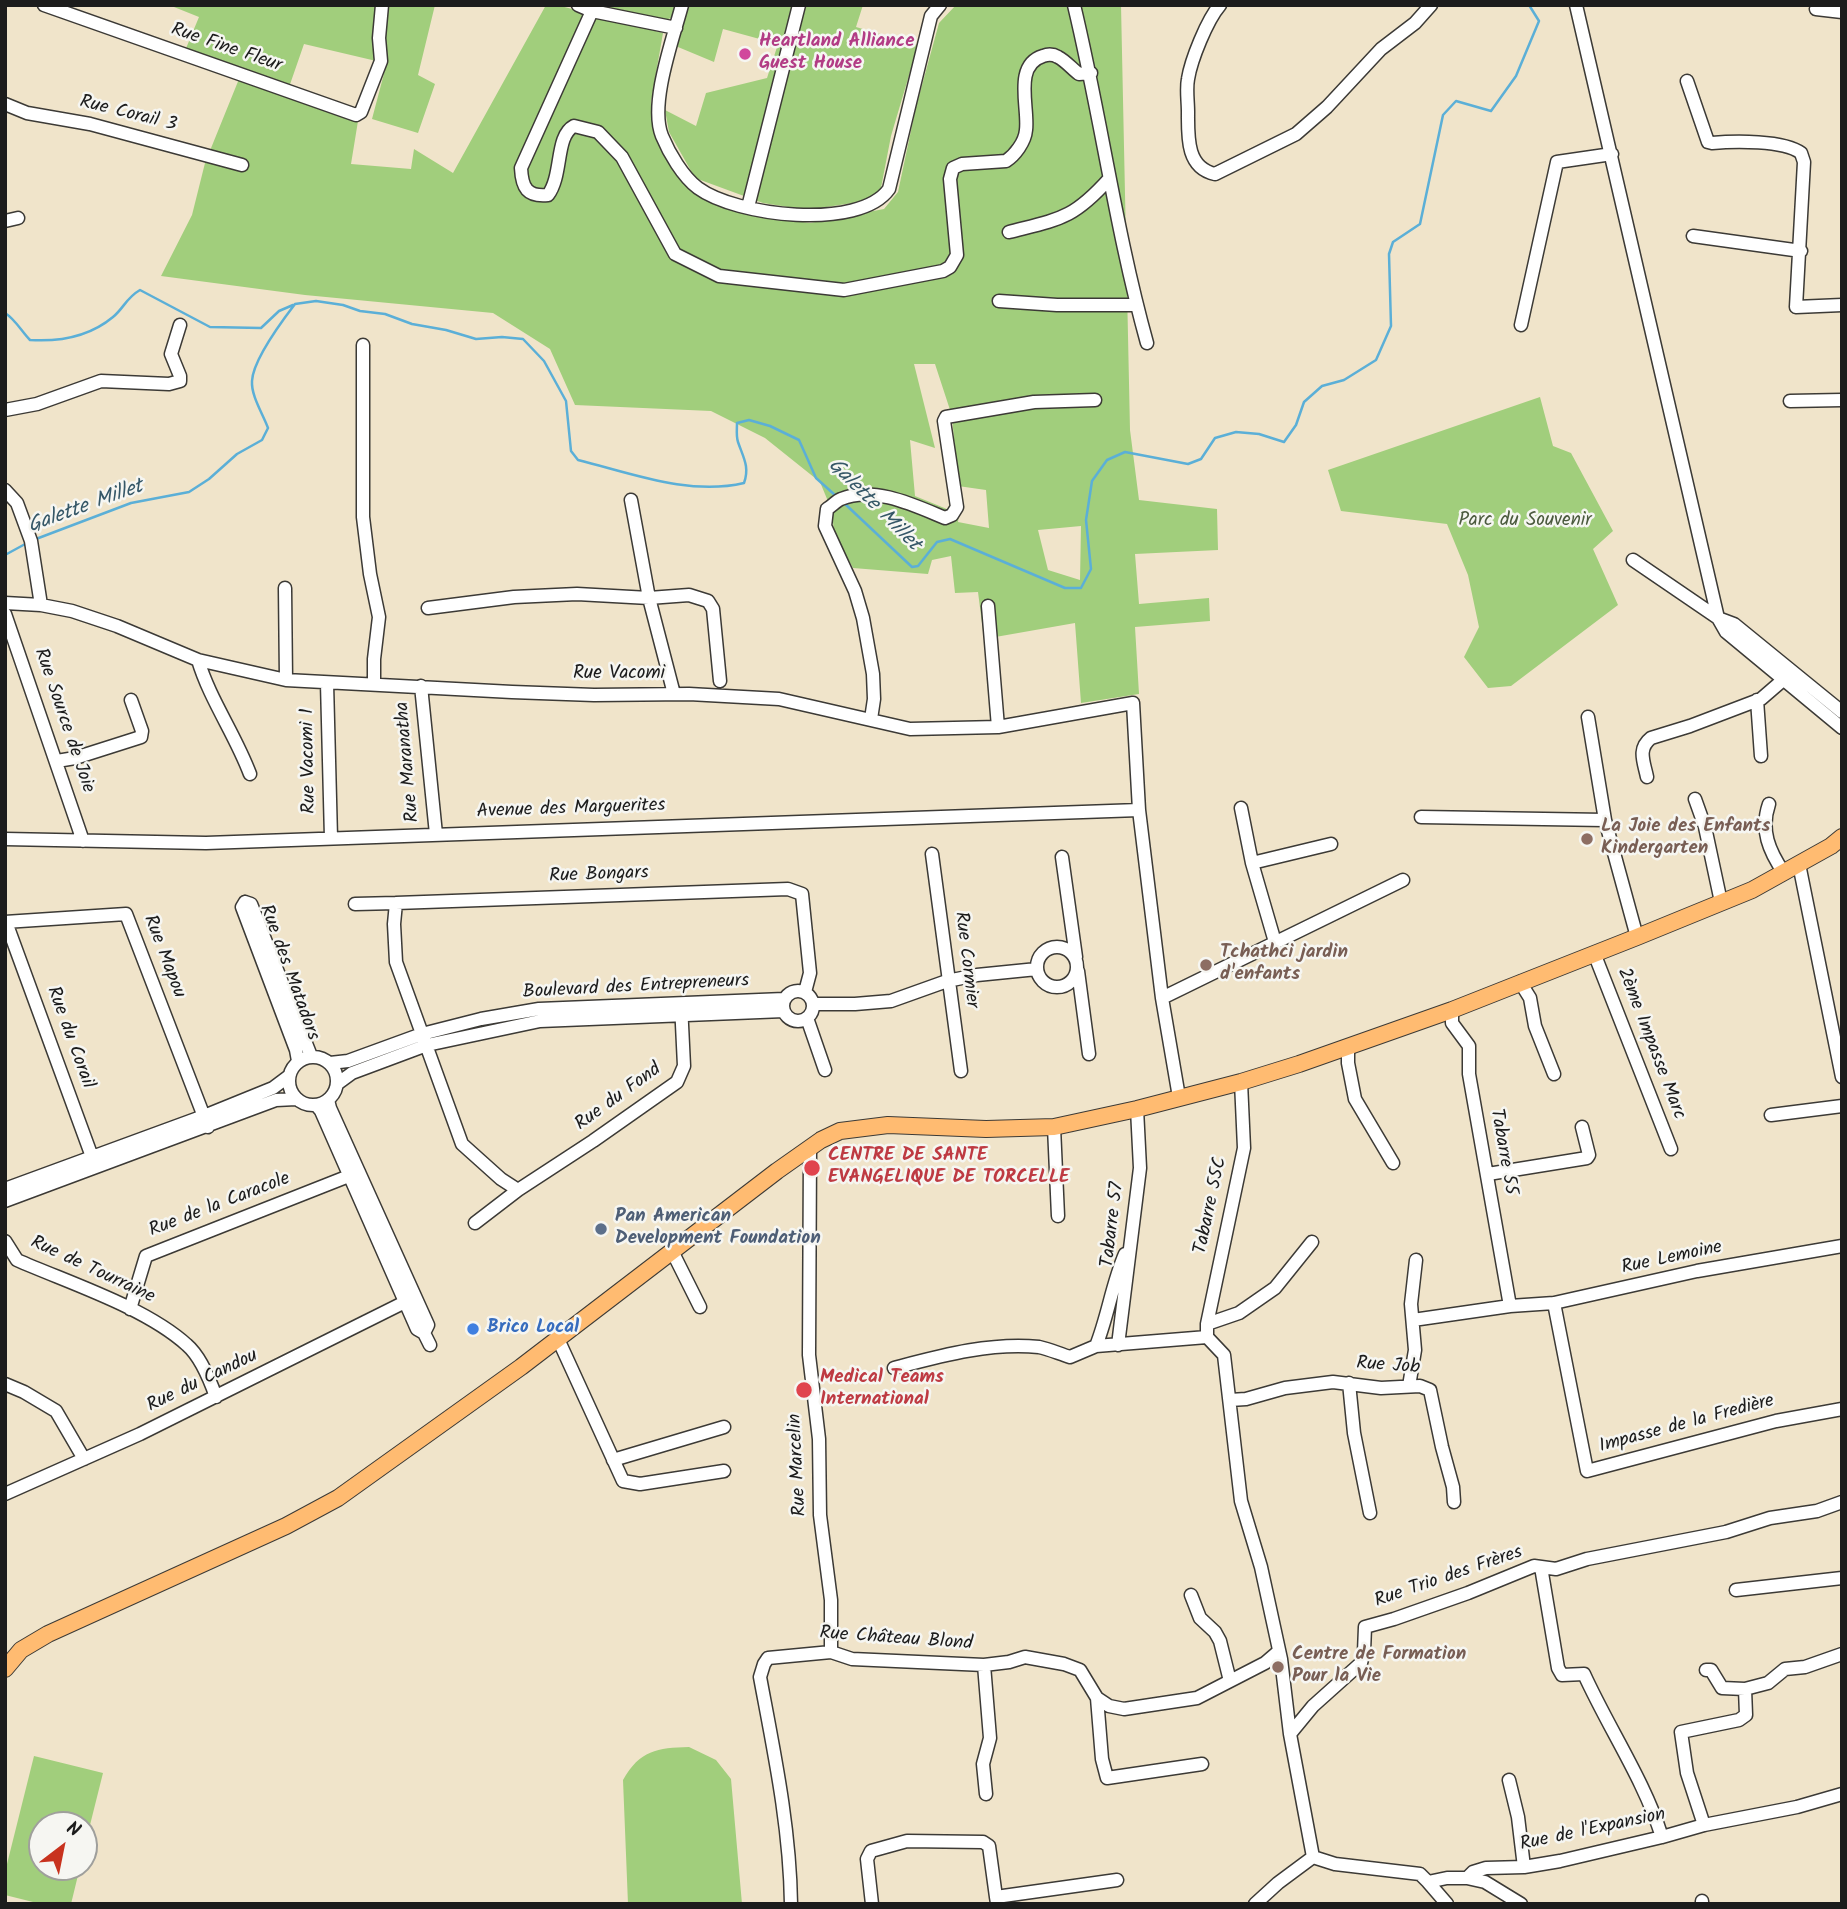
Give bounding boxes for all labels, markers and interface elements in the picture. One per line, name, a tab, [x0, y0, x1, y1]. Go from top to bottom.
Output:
street label: Rue Fine Fleur	[168, 19, 284, 79]
place label: Heartland Alliance Guest House	[759, 32, 914, 76]
marker: Heartland Alliance Guest House	[737, 46, 753, 62]
street label: Rue Corail 3	[77, 92, 179, 138]
water label: Galette Millet	[821, 454, 925, 558]
water label: Galette Millet	[25, 475, 147, 541]
park label: Parc du Souvenir	[1458, 511, 1592, 533]
street label: Rue Source de Joie	[28, 646, 98, 796]
street label: Rue Vacomi	[573, 664, 665, 686]
street label: Rue Maranatha	[392, 701, 426, 823]
street label: Rue Vacomi 1	[298, 708, 322, 814]
street label: Avenue des Marguerites	[476, 795, 666, 825]
place label: La Joie des Enfants Kindergarten	[1601, 817, 1770, 861]
marker: La Joie des Enfants Kindergarten	[1579, 831, 1595, 847]
street label: Rue Bongars	[549, 863, 649, 889]
street label: Rue des Matadors	[253, 902, 323, 1044]
street label: Rue Cormier	[948, 910, 982, 1010]
street label: Rue Mapou	[137, 912, 189, 1002]
place label: Tchathci jardin d'enfants	[1220, 943, 1348, 987]
marker: Tchathci jardin d'enfants	[1198, 957, 1214, 973]
street label: 2ème Impasse Marc	[1611, 965, 1689, 1123]
street label: Boulevard des Entrepreneurs	[522, 971, 750, 1005]
street label: Rue du Corail	[40, 984, 98, 1092]
street label: Rue du Fond	[572, 1059, 666, 1137]
street label: Tabarre 55	[1483, 1107, 1521, 1197]
place label: CENTRE DE SANTE EVANGELIQUE DE TORCELLE	[828, 1146, 1070, 1190]
street label: Tabarre 55C	[1191, 1155, 1233, 1257]
marker: CENTRE DE SANTE EVANGELIQUE DE TORCELLE	[802, 1158, 822, 1178]
street label: Rue de la Caracole	[146, 1169, 294, 1243]
street label: Tabarre 57	[1097, 1181, 1131, 1269]
place label: Pan American Development Foundation	[615, 1207, 821, 1251]
marker: Pan American Development Foundation	[593, 1221, 609, 1237]
street label: Rue de Tourraine	[26, 1232, 158, 1310]
street label: Rue Lemoine	[1620, 1237, 1724, 1281]
place label: Brico Local	[487, 1318, 579, 1340]
marker: Brico Local	[465, 1321, 481, 1337]
street label: Rue du Candou	[144, 1345, 262, 1419]
street label: Rue Job	[1355, 1353, 1421, 1381]
place label: Medical Teams International	[820, 1368, 944, 1412]
marker: Medical Teams International	[794, 1380, 814, 1400]
street label: Impasse de la Fredière	[1597, 1391, 1777, 1459]
street label: Rue Marcelin	[785, 1413, 813, 1517]
street label: Rue Trio des Frères	[1372, 1542, 1526, 1614]
street label: Rue Château Blond	[819, 1623, 973, 1657]
place label: Centre de Formation Pour la Vie	[1292, 1645, 1466, 1689]
marker: Centre de Formation Pour la Vie	[1270, 1659, 1286, 1675]
street label: Rue de l'Expansion	[1518, 1804, 1668, 1858]
north arrow	[28, 1811, 98, 1881]
text: N	[60, 1814, 86, 1846]

